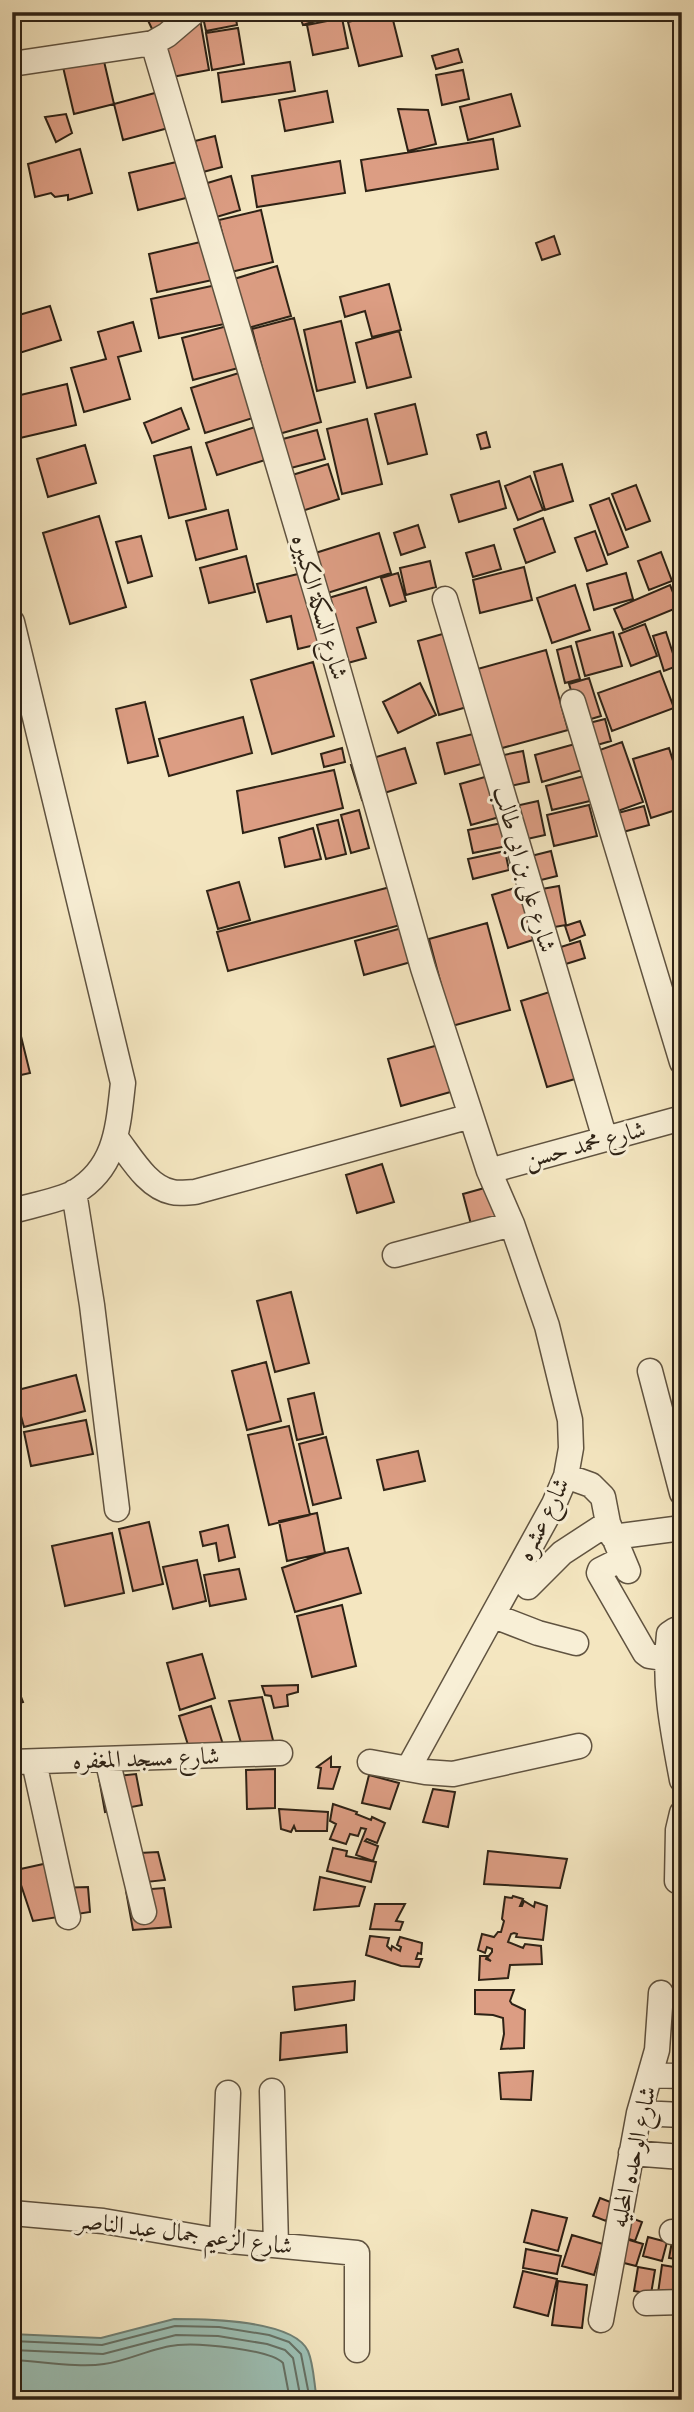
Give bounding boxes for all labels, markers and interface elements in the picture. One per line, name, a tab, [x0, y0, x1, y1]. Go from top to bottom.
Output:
street label: شارع السكة الكبيره	[280, 531, 354, 684]
street label: شارع على بن ابى طالب	[482, 782, 562, 957]
street label: شارع محمد حسن	[521, 1114, 650, 1179]
street label: شارع عشره	[511, 1473, 581, 1568]
street label: شارع مسجد المغفره	[72, 1741, 220, 1781]
street label: شارع الوحده المحليه	[604, 2084, 668, 2232]
street label: شارع الزعيم جمال عبد الناصر	[72, 2206, 294, 2270]

